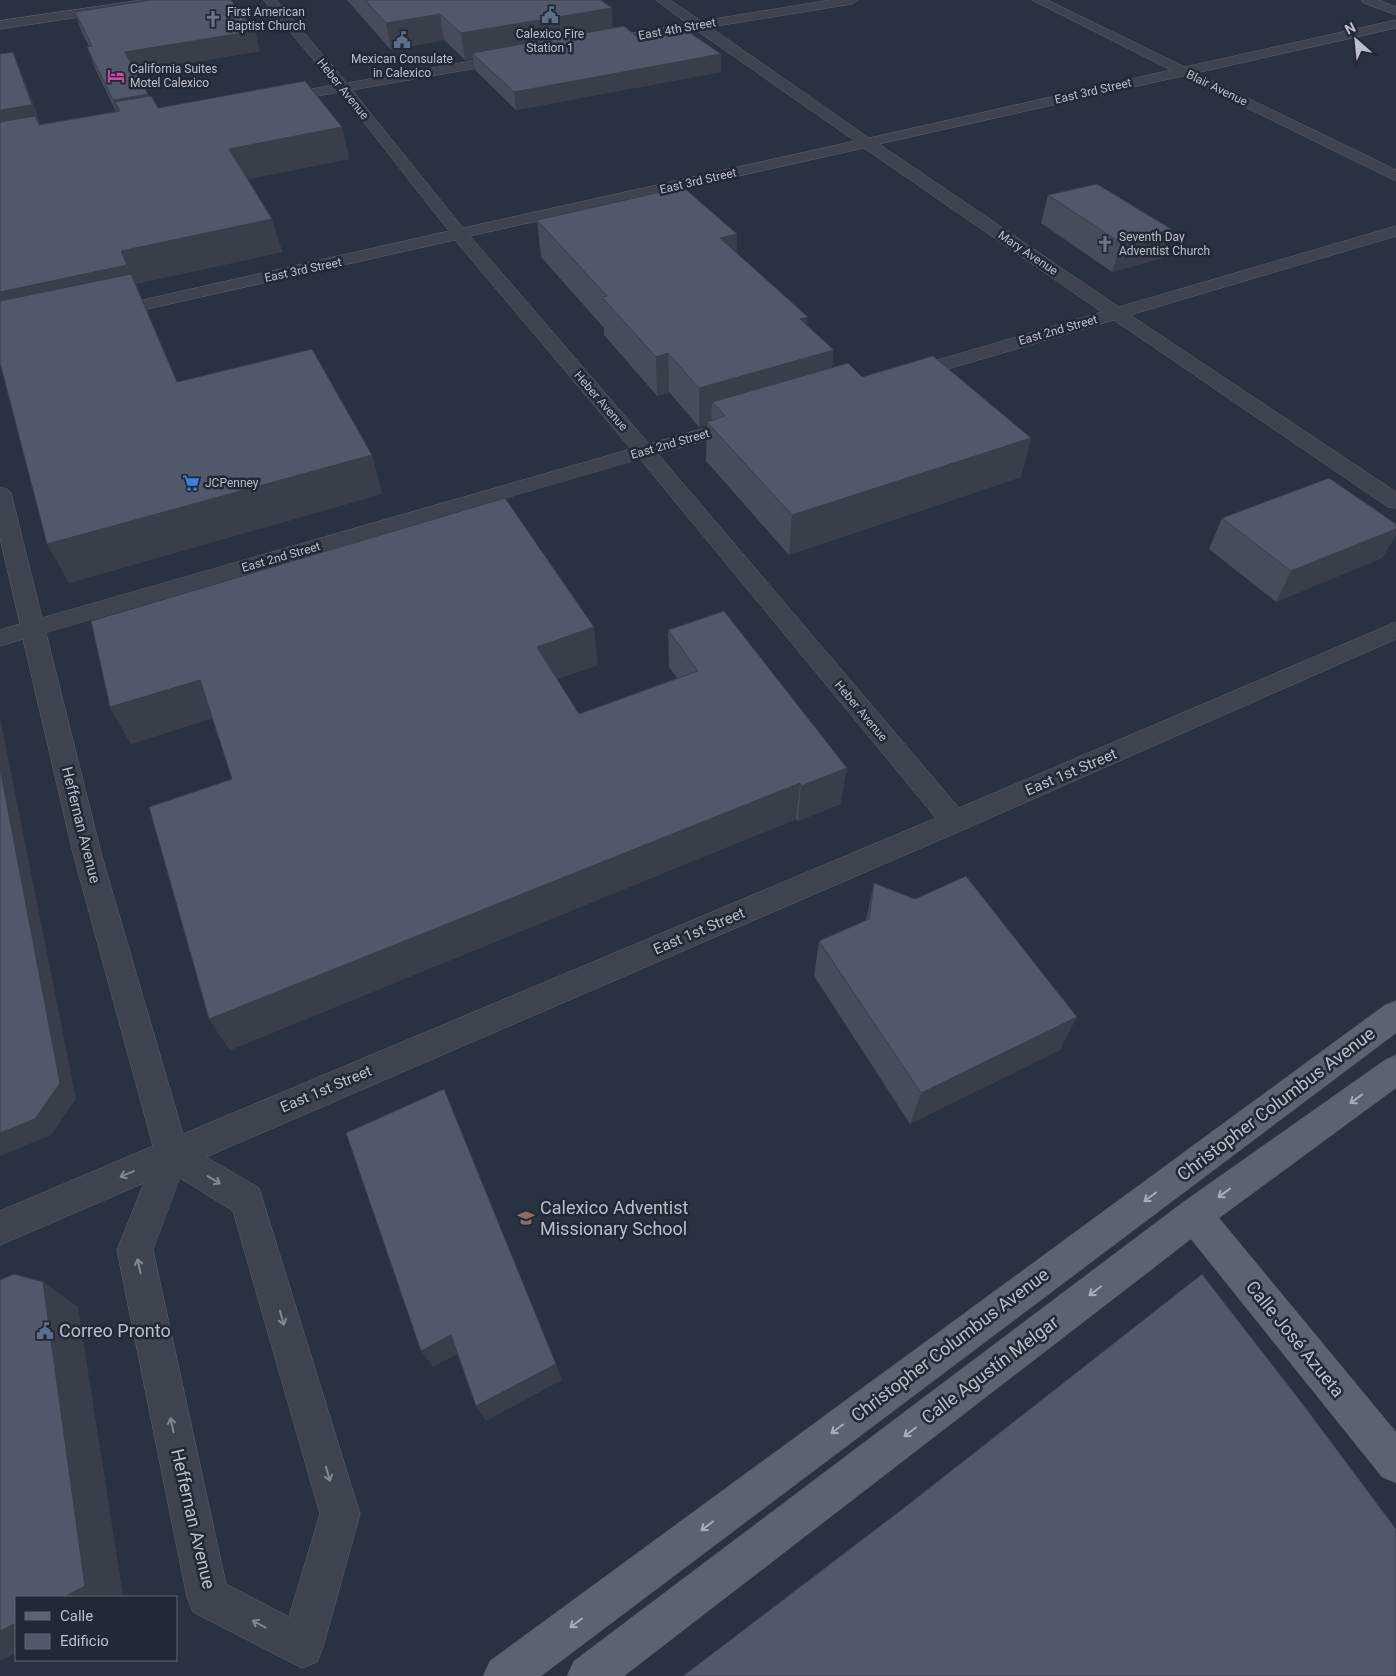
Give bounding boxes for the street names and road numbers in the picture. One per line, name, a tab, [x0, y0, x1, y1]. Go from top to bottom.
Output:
street label: East 4th Street	[637, 15, 717, 43]
street label: Heber Avenue	[314, 56, 372, 122]
street label: Blair Avenue	[1184, 67, 1250, 109]
street label: East 3rd Street	[1053, 75, 1133, 107]
street label: East 3rd Street	[658, 165, 738, 197]
street label: Mary Avenue	[995, 228, 1061, 278]
street label: East 3rd Street	[263, 255, 343, 285]
street label: East 2nd Street	[1017, 312, 1099, 348]
street label: Heber Avenue	[571, 368, 631, 434]
street label: East 2nd Street	[629, 426, 711, 462]
street label: East 2nd Street	[240, 539, 322, 575]
street label: Heber Avenue	[832, 678, 890, 744]
street label: East 1st Street	[1023, 745, 1119, 799]
street label: Heffernan Avenue	[58, 765, 104, 885]
street label: East 1st Street	[651, 904, 747, 958]
street label: Christopher Columbus Avenue	[1173, 1022, 1379, 1185]
street label: East 1st Street	[278, 1062, 374, 1116]
street label: Christopher Columbus Avenue	[847, 1263, 1053, 1426]
street label: Calle José Azueta	[1242, 1276, 1349, 1401]
street label: Calle Agustín Melgar	[917, 1311, 1062, 1428]
street label: Heffernan Avenue	[167, 1447, 220, 1591]

